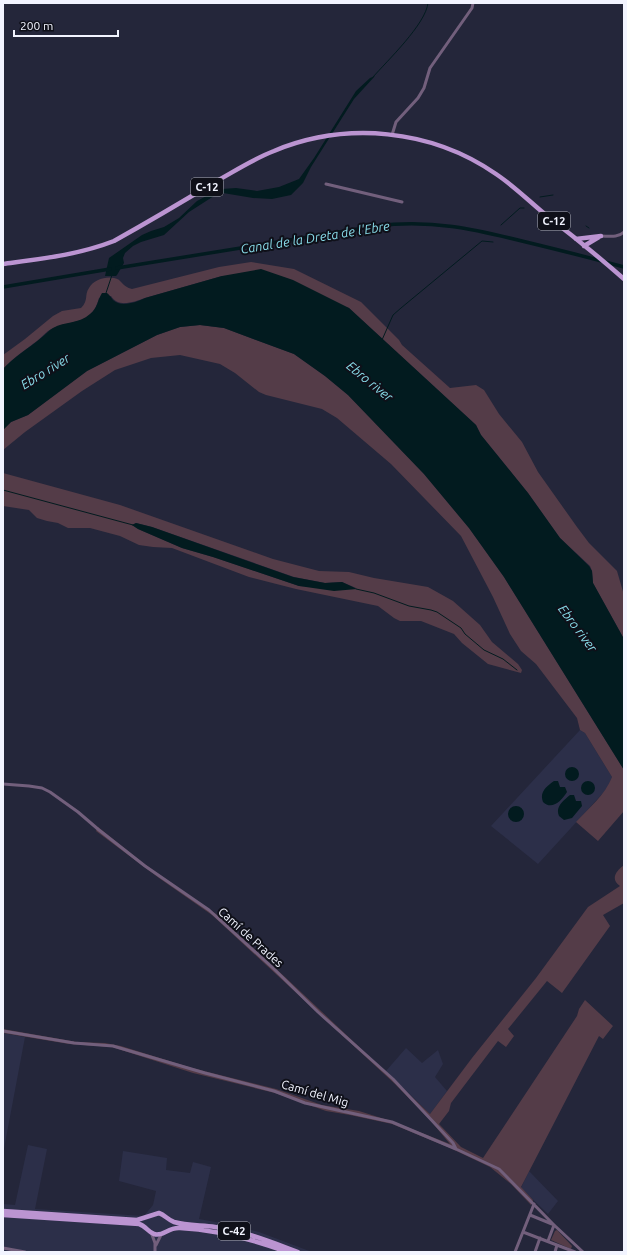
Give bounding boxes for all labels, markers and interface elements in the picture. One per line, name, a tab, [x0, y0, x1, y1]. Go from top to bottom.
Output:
scale bar	[14, 12, 118, 38]
text: 200 m	[20, 19, 53, 32]
road number: C-12	[191, 178, 223, 196]
road number: C-12	[538, 212, 570, 230]
water label: Canal de la Dreta de l'Ebre	[239, 218, 391, 256]
water label: Ebro river	[18, 350, 73, 392]
water label: Ebro river	[344, 358, 397, 404]
water label: Ebro river	[556, 602, 601, 655]
street label: Camí de Prades	[216, 905, 286, 969]
street label: Camí del Mig	[280, 1077, 350, 1109]
road number: C-42	[218, 1222, 250, 1240]

